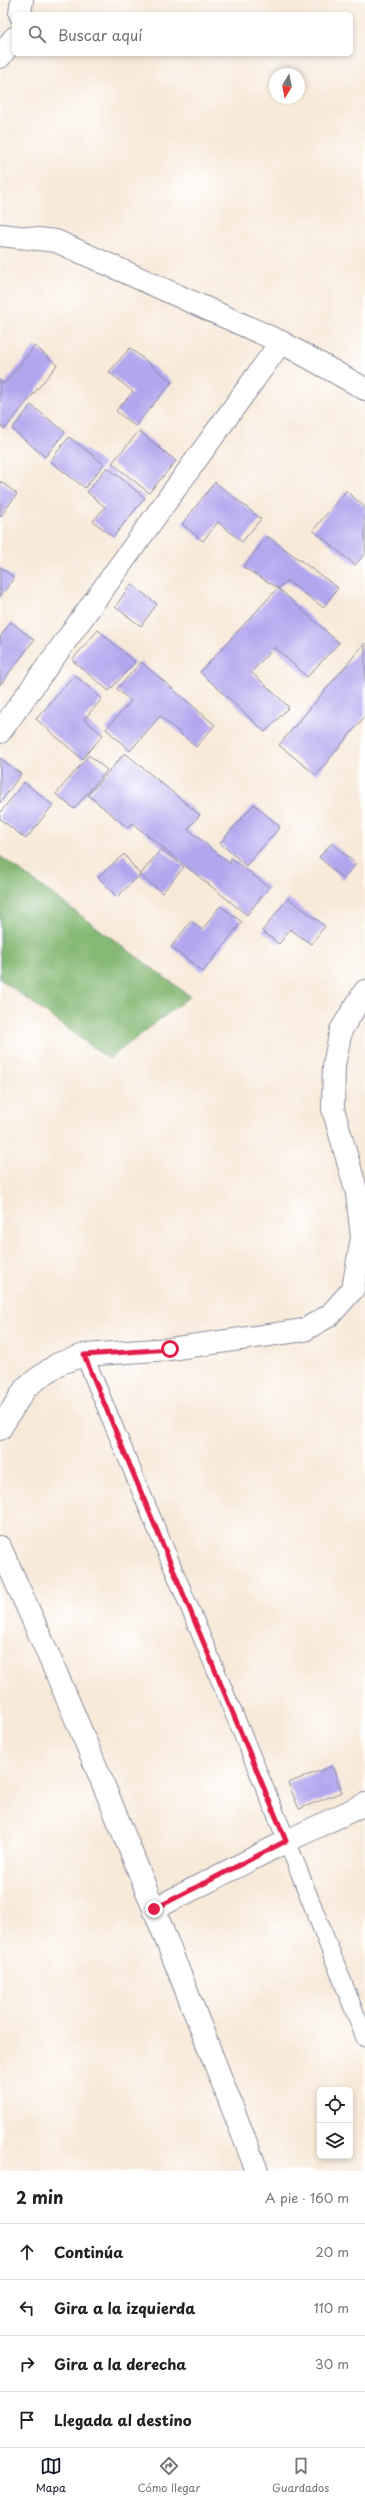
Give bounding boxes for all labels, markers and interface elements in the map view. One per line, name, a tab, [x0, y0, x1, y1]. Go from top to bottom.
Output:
search box	[12, 12, 353, 56]
icon: search	[26, 23, 48, 45]
text: Buscar aquí	[58, 23, 142, 46]
north arrow	[269, 68, 305, 104]
route start	[161, 1340, 179, 1358]
route end	[145, 1900, 163, 1918]
map controls	[317, 2087, 353, 2159]
button: locate	[317, 2087, 353, 2123]
button: layers	[317, 2123, 353, 2159]
text: 2 min	[16, 2184, 63, 2210]
text: A pie · 160 m	[265, 2188, 349, 2207]
text: Continúa	[54, 2240, 123, 2263]
icon: ahead	[16, 2241, 38, 2263]
text: 20 m	[315, 2242, 349, 2261]
text: Gira a la izquierda	[54, 2296, 195, 2319]
icon: left	[16, 2297, 38, 2319]
text: 110 m	[314, 2298, 349, 2317]
text: Gira a la derecha	[54, 2352, 186, 2375]
icon: right	[16, 2353, 38, 2375]
text: 30 m	[315, 2354, 349, 2373]
text: Llegada al destino	[54, 2408, 192, 2431]
icon: arrive	[16, 2409, 38, 2431]
tab: Mapa	[36, 2455, 66, 2496]
tab: Cómo llegar	[138, 2455, 200, 2496]
tab: Guardados	[272, 2455, 329, 2496]

